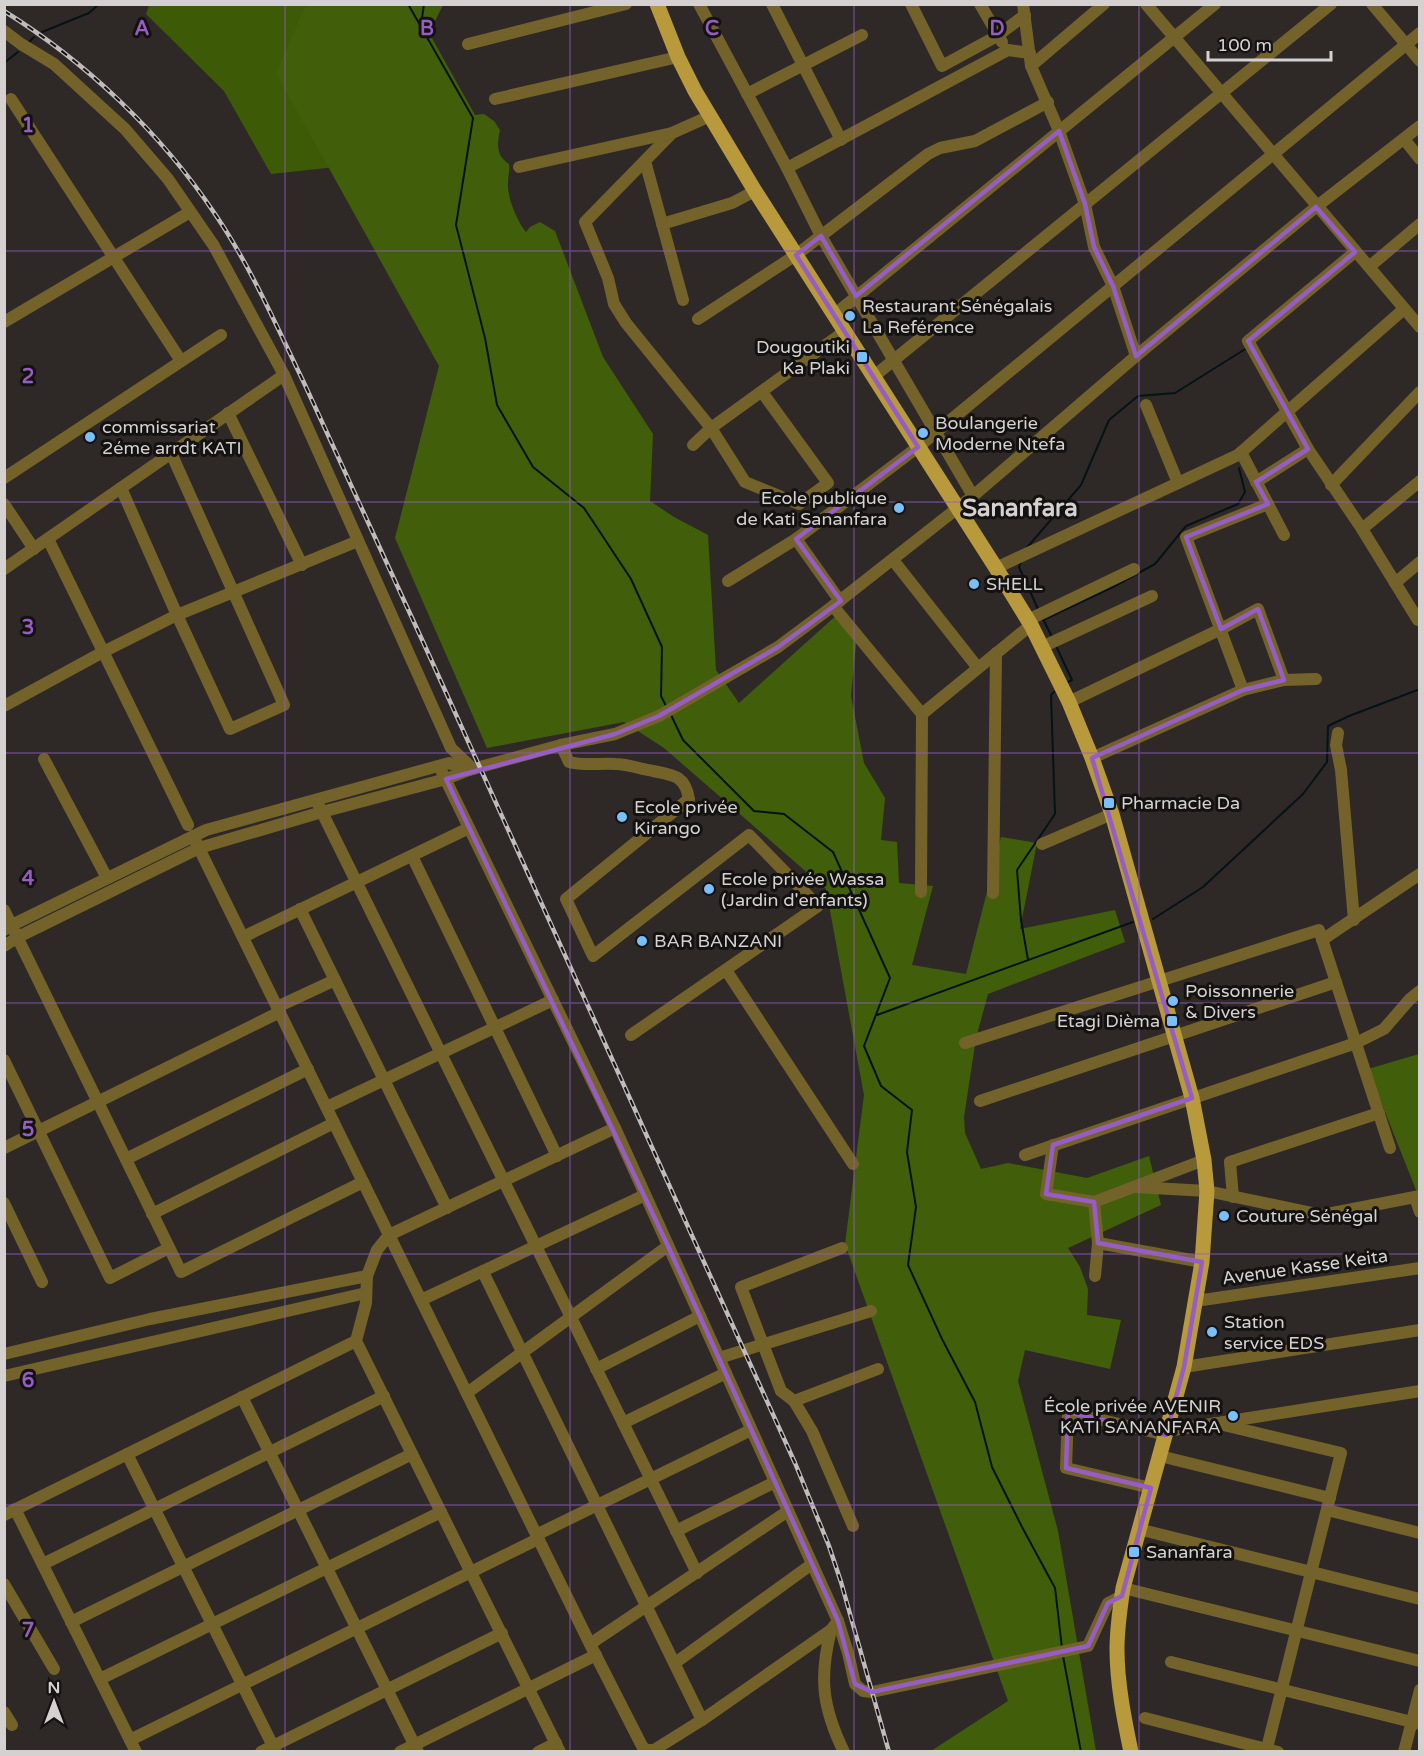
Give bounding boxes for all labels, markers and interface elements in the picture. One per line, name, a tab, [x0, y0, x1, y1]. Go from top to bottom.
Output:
text: A	[135, 17, 150, 41]
text: B	[420, 17, 434, 41]
text: C	[705, 17, 719, 41]
text: D	[989, 17, 1005, 41]
scale bar	[1208, 24, 1331, 62]
text: 100 m	[1217, 34, 1272, 56]
text: 1	[22, 114, 34, 138]
place label: Restaurant Sénégalais La Reférence	[862, 295, 1052, 338]
marker: Restaurant Sénégalais La Reférence	[843, 309, 857, 323]
place label: Dougoutiki Ka Plaki	[756, 336, 850, 379]
marker: Dougoutiki Ka Plaki	[855, 350, 869, 364]
text: 2	[22, 365, 34, 389]
place label: Boulangerie Moderne Ntefa	[935, 412, 1065, 455]
place label: commissariat 2éme arrdt KATI	[102, 416, 242, 459]
marker: Boulangerie Moderne Ntefa	[916, 426, 930, 440]
marker: commissariat 2éme arrdt KATI	[83, 430, 97, 444]
place label: Ecole publique de Kati Sananfara	[736, 487, 887, 530]
district label: Sananfara	[962, 494, 1078, 523]
marker: Ecole publique de Kati Sananfara	[892, 501, 906, 515]
place label: SHELL	[986, 573, 1044, 595]
marker: SHELL	[967, 577, 981, 591]
text: 3	[22, 616, 34, 640]
place label: Pharmacie Da	[1121, 792, 1240, 814]
place label: Ecole privée Kirango	[634, 796, 738, 839]
marker: Pharmacie Da	[1102, 796, 1116, 810]
marker: Ecole privée Kirango	[615, 810, 629, 824]
text: 4	[22, 867, 35, 891]
place label: Ecole privée Wassa (Jardin d'enfants)	[721, 868, 884, 911]
marker: Ecole privée Wassa (Jardin d'enfants)	[702, 882, 716, 896]
place label: BAR BANZANI	[654, 930, 782, 952]
marker: BAR BANZANI	[635, 934, 649, 948]
place label: Poissonnerie & Divers	[1185, 980, 1294, 1023]
marker: Poissonnerie & Divers	[1166, 994, 1180, 1008]
place label: Etagi Dièma	[1057, 1010, 1160, 1032]
marker: Etagi Dièma	[1165, 1014, 1179, 1028]
text: 5	[22, 1118, 34, 1142]
place label: Couture Sénégal	[1236, 1205, 1378, 1227]
marker: Couture Sénégal	[1217, 1209, 1231, 1223]
street label: Avenue Kasse Keita	[1221, 1244, 1389, 1290]
place label: Station service EDS	[1224, 1311, 1324, 1354]
marker: Station service EDS	[1205, 1325, 1219, 1339]
text: 6	[22, 1369, 34, 1393]
place label: École privée AVENIR KATI SANANFARA	[1044, 1395, 1221, 1438]
marker: École privée AVENIR KATI SANANFARA	[1226, 1409, 1240, 1423]
place label: Sananfara	[1146, 1541, 1233, 1563]
marker: Sananfara	[1127, 1545, 1141, 1559]
text: 7	[22, 1619, 34, 1643]
north arrow	[24, 1672, 84, 1732]
text: N	[48, 1678, 60, 1698]

